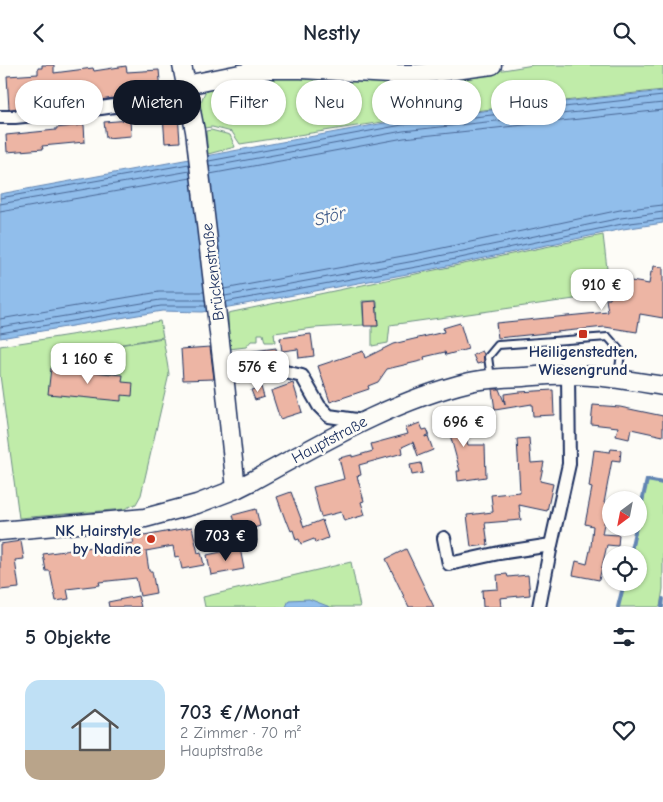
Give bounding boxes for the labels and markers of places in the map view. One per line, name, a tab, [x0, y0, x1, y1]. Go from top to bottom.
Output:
pin: 910 €	[567, 269, 637, 311]
marker: Heiligenstedten, Wiesengrund	[577, 328, 589, 340]
pin: 1 160 €	[42, 343, 134, 385]
place label: Heiligenstedten, Wiesengrund	[529, 343, 637, 379]
pin: 576 €	[223, 351, 293, 393]
pin: 696 €	[429, 405, 499, 448]
pin: 703 €	[191, 519, 261, 562]
place label: NK Hairstyle by Nadine	[55, 522, 141, 558]
marker: NK Hairstyle by Nadine	[145, 533, 157, 545]

